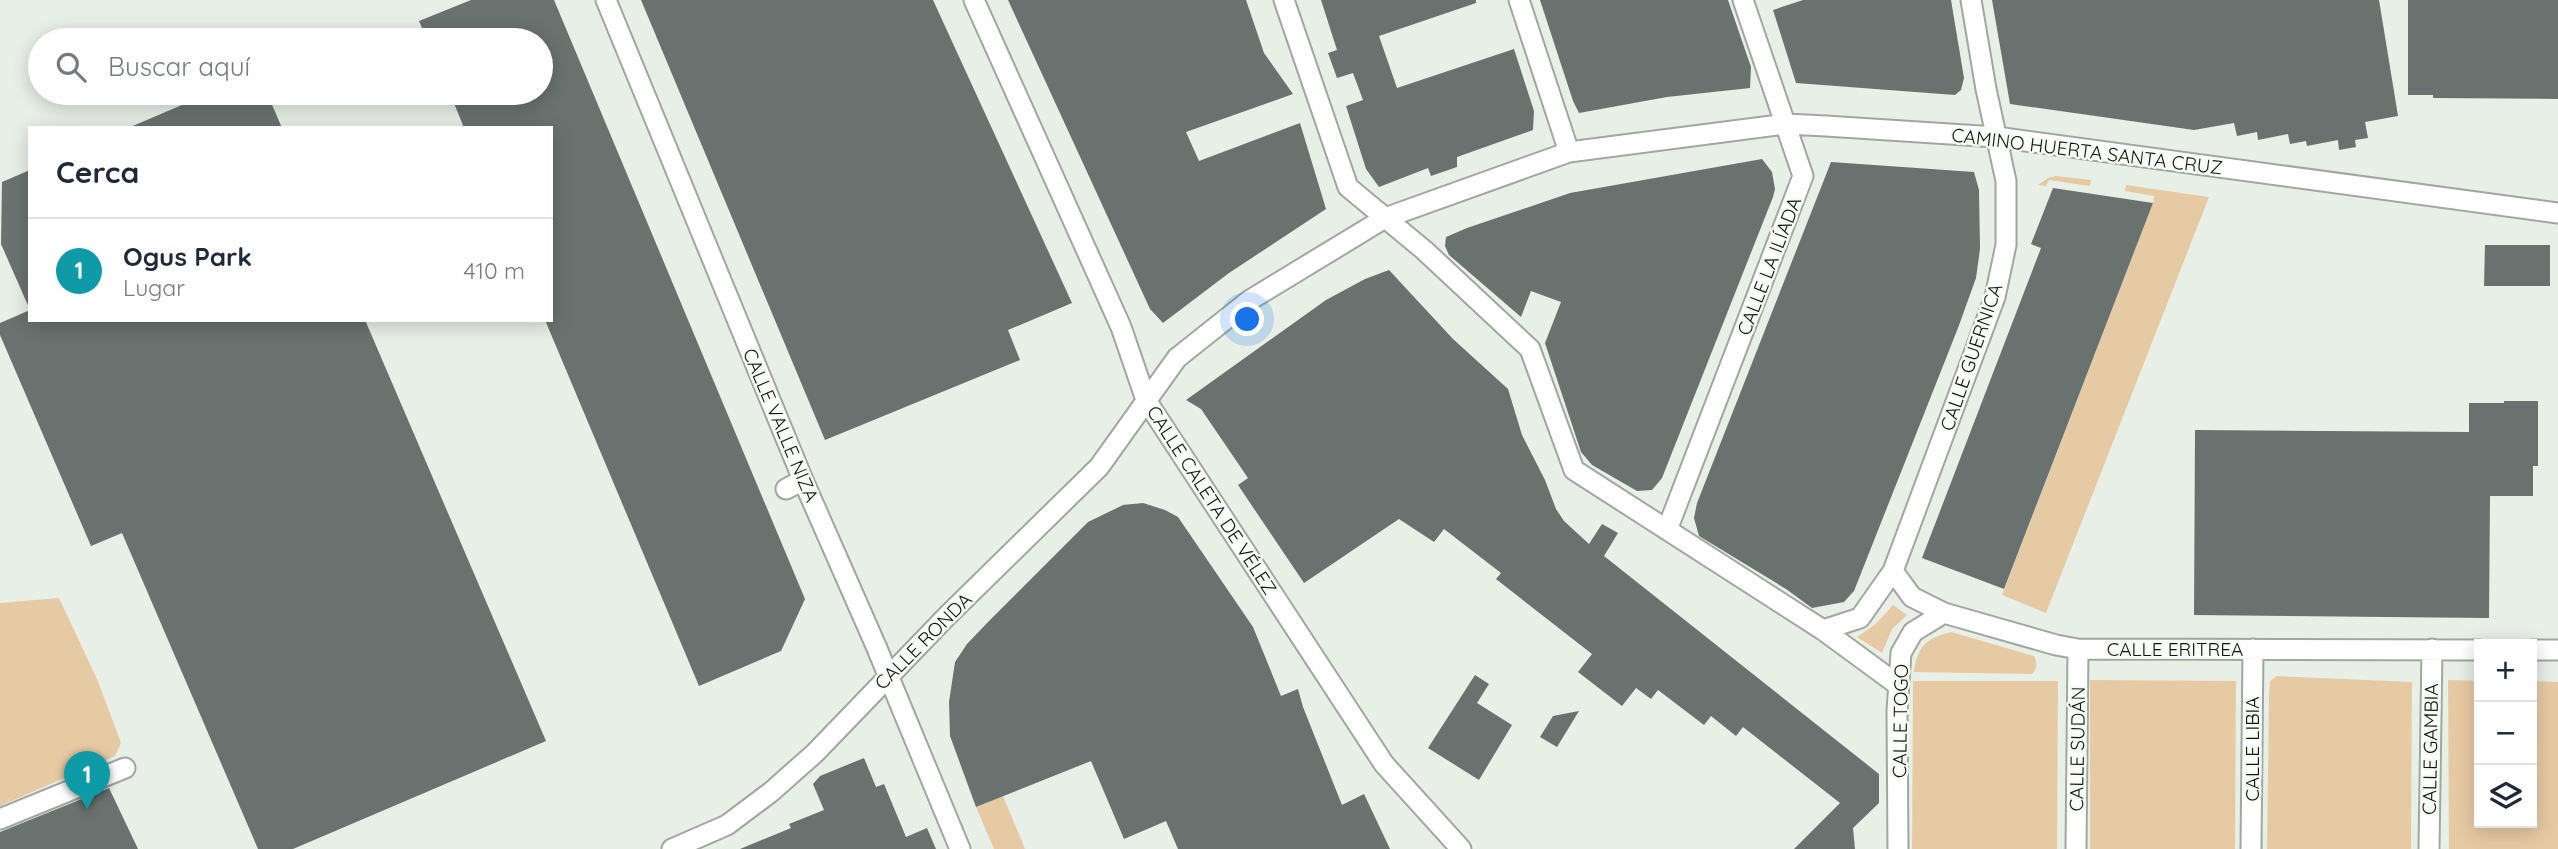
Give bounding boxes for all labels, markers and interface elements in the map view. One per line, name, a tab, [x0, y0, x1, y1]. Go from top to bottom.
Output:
search box	[28, 28, 553, 105]
icon: search	[52, 48, 90, 86]
text: Buscar aquí	[108, 50, 250, 83]
street label: CAMINO HUERTA SANTA CRUZ	[1950, 122, 2224, 180]
text: Cerca	[56, 153, 139, 191]
street label: CALLE LA ILÍADA	[1732, 193, 1806, 339]
text: Ogus Park	[123, 240, 252, 273]
text: 1	[75, 256, 83, 285]
text: 410 m	[464, 256, 525, 285]
text: Lugar	[123, 273, 185, 302]
street label: CALLE GUERNICA	[1935, 280, 2007, 434]
your location	[1230, 302, 1264, 336]
street label: CALLE VALLE NIZA	[738, 345, 824, 505]
street label: CALLE CALETA DE VÉLEZ	[1142, 401, 1282, 599]
street label: CALLE RONDA	[869, 587, 977, 695]
street label: CALLE ERITREA	[2107, 637, 2243, 661]
map controls	[2474, 639, 2537, 828]
button: +	[2474, 639, 2537, 702]
street label: CALLE TOGO	[1887, 664, 1913, 778]
street label: CALLE GAMBIA	[2417, 683, 2443, 815]
street label: CALLE SUDÁN	[2064, 686, 2090, 812]
street label: CALLE LIBIA	[2240, 696, 2264, 802]
button: −	[2474, 702, 2537, 765]
pin: 1	[64, 751, 110, 809]
button: layers	[2474, 765, 2537, 828]

